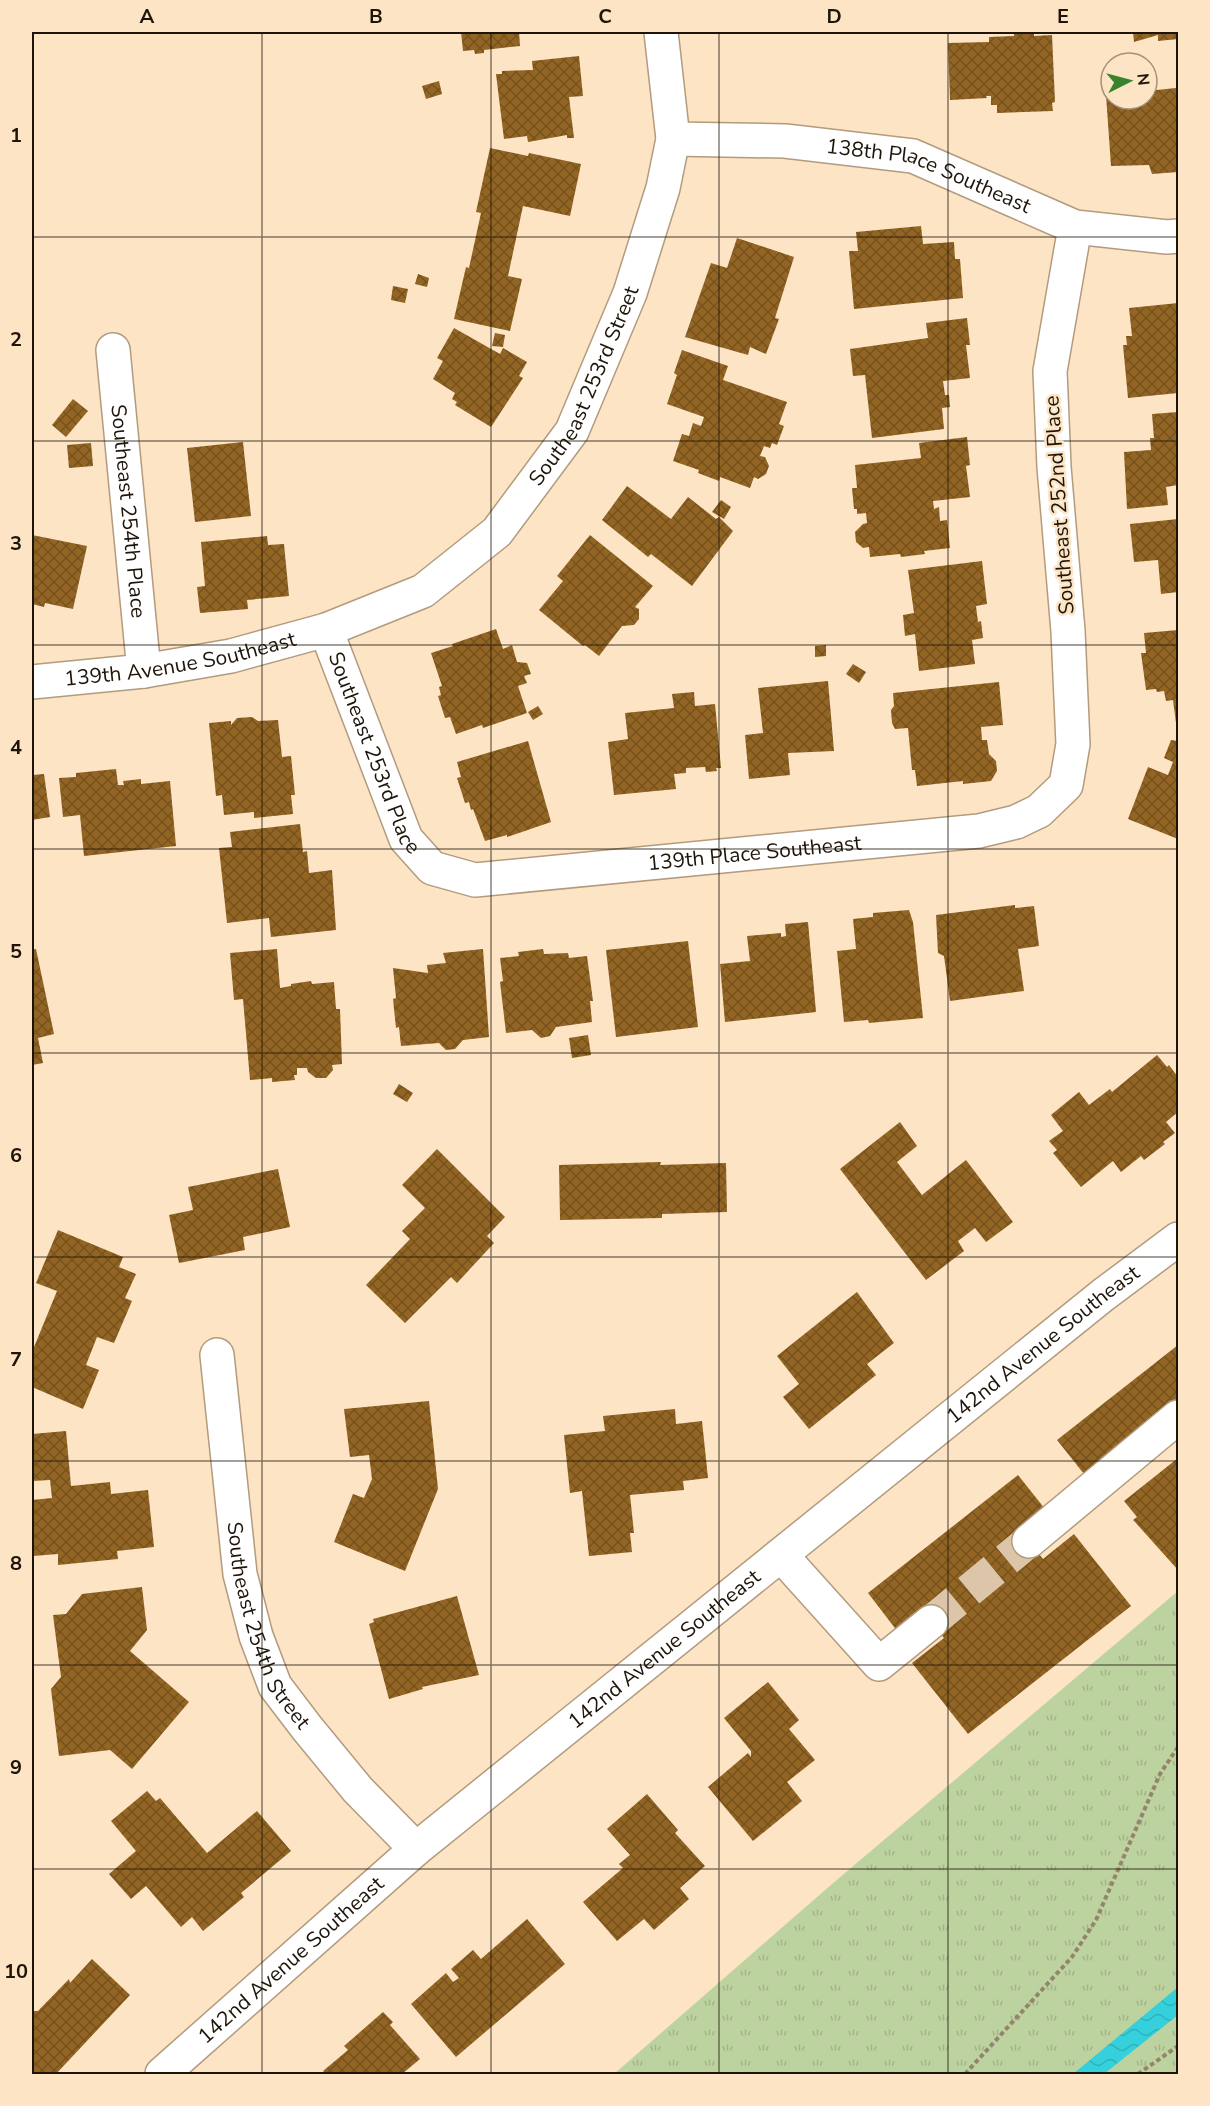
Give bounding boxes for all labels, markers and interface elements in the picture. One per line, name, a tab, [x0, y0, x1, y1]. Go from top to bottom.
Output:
text: A	[140, 3, 155, 30]
text: B	[369, 3, 383, 30]
text: C	[598, 3, 612, 30]
text: D	[826, 3, 842, 30]
text: E	[1057, 3, 1069, 30]
north arrow	[1099, 51, 1159, 111]
text: N	[1131, 72, 1154, 87]
text: 1	[10, 122, 22, 149]
street label: 138th Place Southeast	[825, 132, 1036, 220]
street label: Southeast 253rd Street	[522, 282, 645, 491]
text: 2	[10, 326, 22, 353]
street label: Southeast 252nd Place	[1037, 395, 1081, 615]
street label: Southeast 254th Place	[104, 403, 153, 619]
text: 3	[10, 530, 22, 557]
street label: 139th Avenue Southeast	[63, 625, 300, 693]
street label: Southeast 253rd Place	[322, 648, 427, 860]
text: 4	[10, 734, 22, 761]
street label: 139th Place Southeast	[646, 828, 863, 877]
text: 5	[10, 938, 22, 965]
text: 6	[10, 1142, 22, 1169]
street label: 142nd Avenue Southeast	[940, 1258, 1146, 1430]
text: 7	[10, 1346, 22, 1373]
street label: Southeast 254th Street	[221, 1520, 317, 1735]
text: 8	[10, 1550, 22, 1577]
street label: 142nd Avenue Southeast	[562, 1562, 767, 1735]
text: 9	[10, 1754, 22, 1781]
street label: 142nd Avenue Southeast	[192, 1870, 390, 2050]
text: 10	[4, 1958, 28, 1985]

